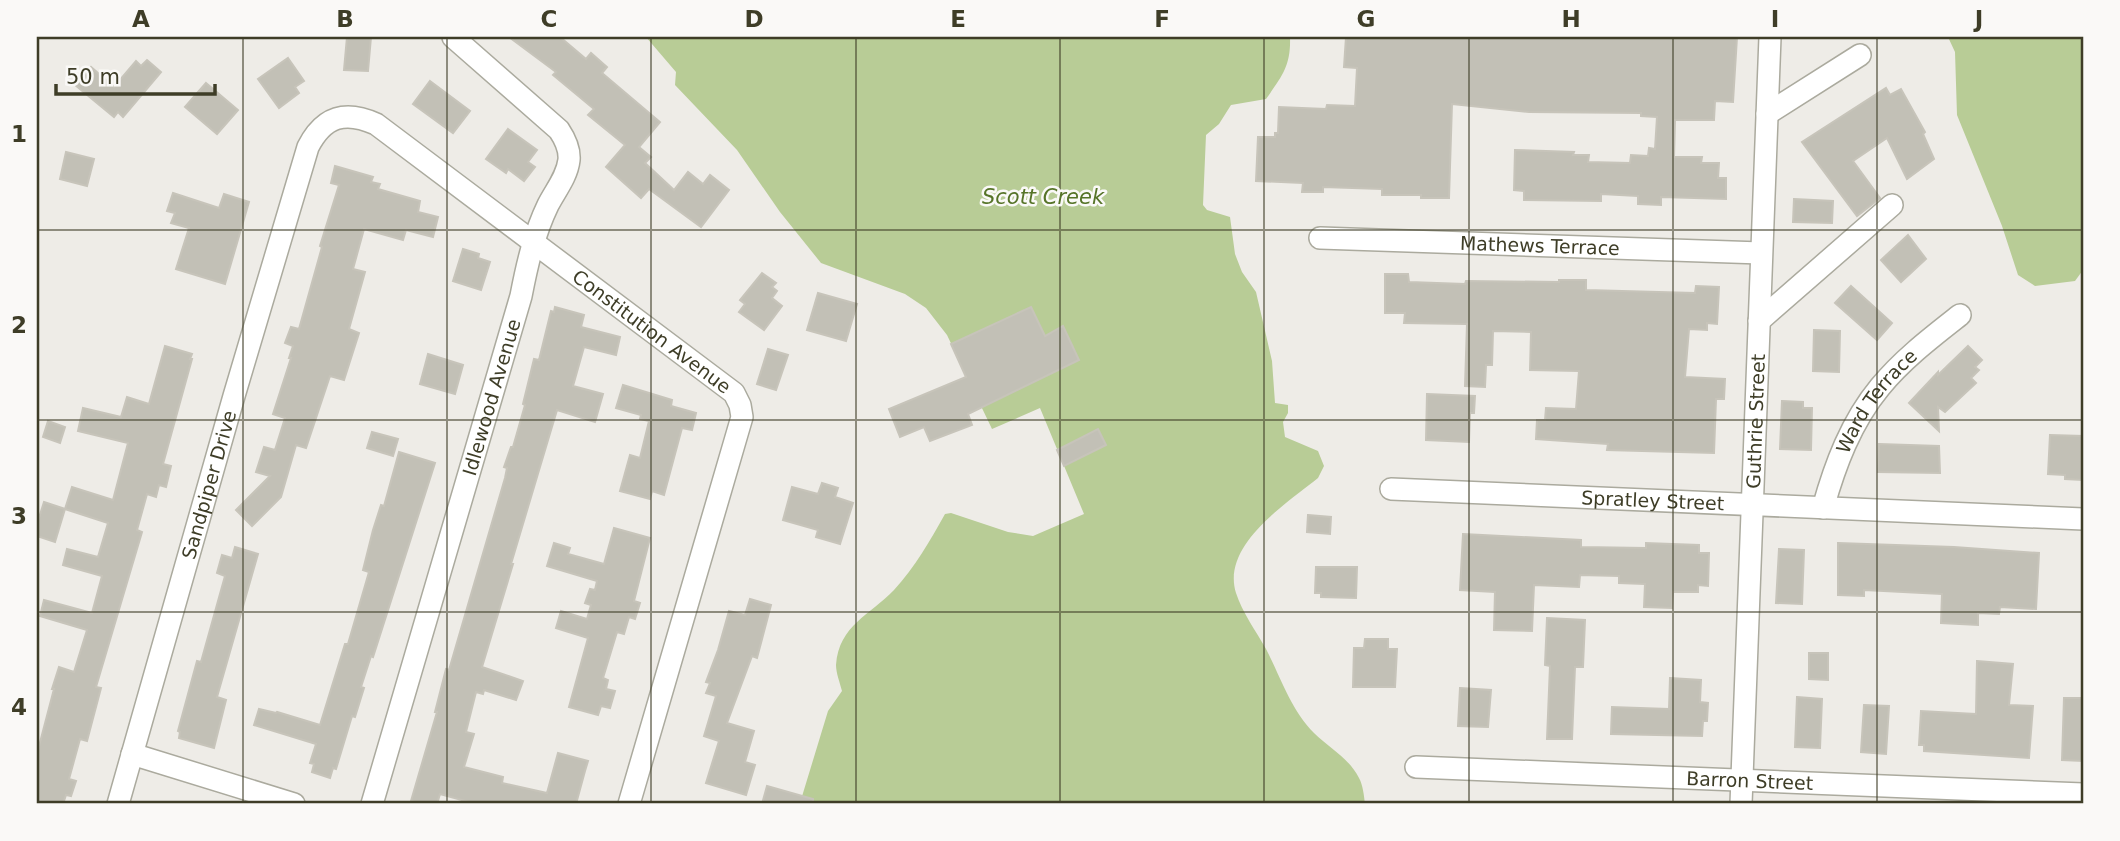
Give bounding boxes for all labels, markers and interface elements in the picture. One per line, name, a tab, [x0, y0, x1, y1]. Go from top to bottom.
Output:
text: A	[132, 6, 150, 32]
text: B	[336, 6, 354, 32]
text: C	[541, 6, 557, 32]
text: D	[744, 6, 764, 32]
text: E	[950, 6, 966, 32]
text: F	[1154, 6, 1170, 32]
text: G	[1357, 6, 1375, 32]
text: H	[1561, 6, 1581, 32]
text: I	[1771, 6, 1779, 32]
text: J	[1973, 6, 1983, 32]
scale bar	[56, 52, 215, 96]
text: 50 m	[66, 65, 120, 89]
text: 1	[11, 121, 27, 147]
water label: Scott Creek	[982, 185, 1105, 209]
street label: Mathews Terrace	[1460, 232, 1620, 259]
street label: Constitution Avenue	[568, 265, 735, 398]
text: 2	[11, 312, 27, 338]
street label: Idlewood Avenue	[458, 316, 525, 478]
street label: Ward Terrace	[1832, 344, 1921, 457]
street label: Guthrie Street	[1742, 353, 1769, 489]
street label: Sandpiper Drive	[177, 408, 240, 561]
street label: Spratley Street	[1581, 486, 1725, 514]
text: 3	[11, 503, 27, 529]
text: 4	[11, 694, 27, 720]
street label: Barron Street	[1686, 767, 1814, 794]

